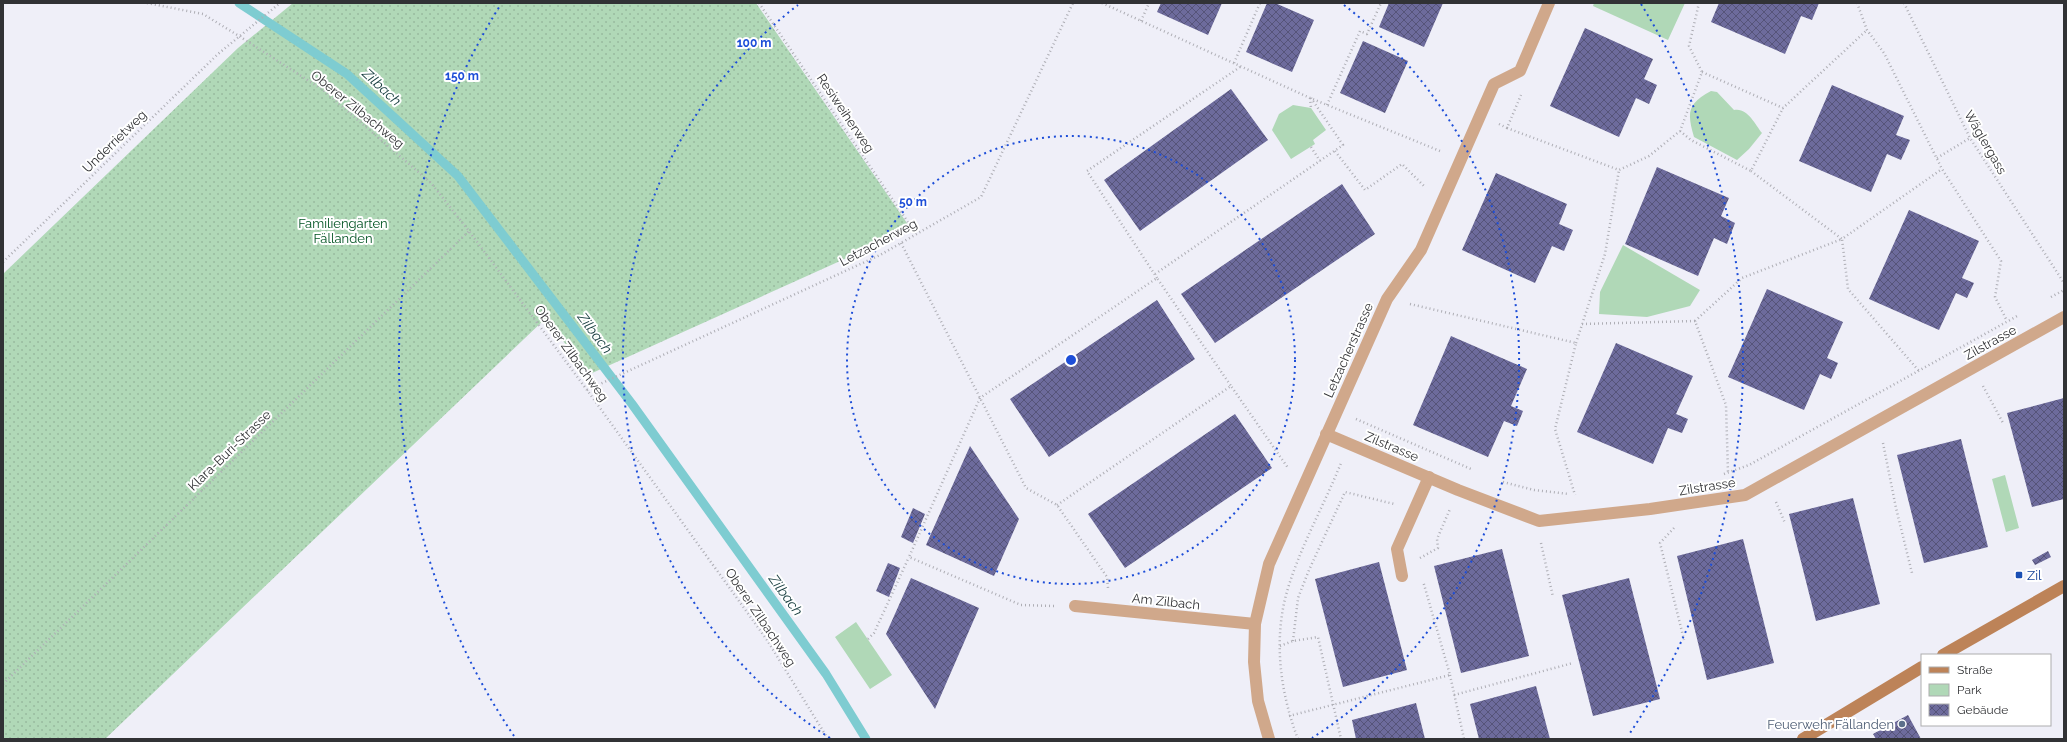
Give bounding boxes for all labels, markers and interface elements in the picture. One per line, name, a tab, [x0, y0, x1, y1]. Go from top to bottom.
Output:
text: 100 m	[737, 36, 771, 50]
water label: Zilbach	[359, 64, 405, 109]
street label: Oberer Zilbachweg	[308, 67, 407, 151]
text: 150 m	[445, 69, 479, 83]
street label: Resiweiherweg	[814, 71, 877, 155]
street label: Underrietweg	[79, 107, 149, 176]
street label: Wäglergass	[1961, 108, 2010, 177]
text: 50 m	[899, 195, 927, 209]
park label: Familiengärten Fällanden	[298, 216, 388, 246]
street label: Letzacherweg	[837, 216, 920, 269]
street label: Letzacherstrasse	[1321, 300, 1376, 400]
street label: Oberer Zilbachweg	[532, 302, 612, 404]
water label: Zilbach	[574, 309, 616, 357]
street label: Zilstrasse	[1962, 322, 2019, 363]
centre of rings	[1064, 353, 1078, 367]
street label: Klara-Buri-Strasse	[185, 407, 274, 494]
street label: Zilstrasse	[1363, 428, 1421, 465]
street label: Zilstrasse	[1678, 475, 1737, 498]
street label: Oberer Zilbachweg	[722, 565, 799, 669]
place label: Zil	[2027, 568, 2042, 583]
marker: Zil	[2014, 570, 2024, 580]
water label: Zilbach	[765, 571, 806, 619]
street label: Am Zilbach	[1131, 590, 1201, 613]
legend	[1921, 654, 2051, 726]
text: Straße	[1957, 663, 1993, 677]
text: Park	[1957, 683, 1982, 697]
text: Gebäude	[1957, 703, 2008, 717]
place label: Feuerwehr Fällanden	[1767, 717, 1894, 732]
marker: Feuerwehr Fällanden	[1897, 719, 1907, 729]

